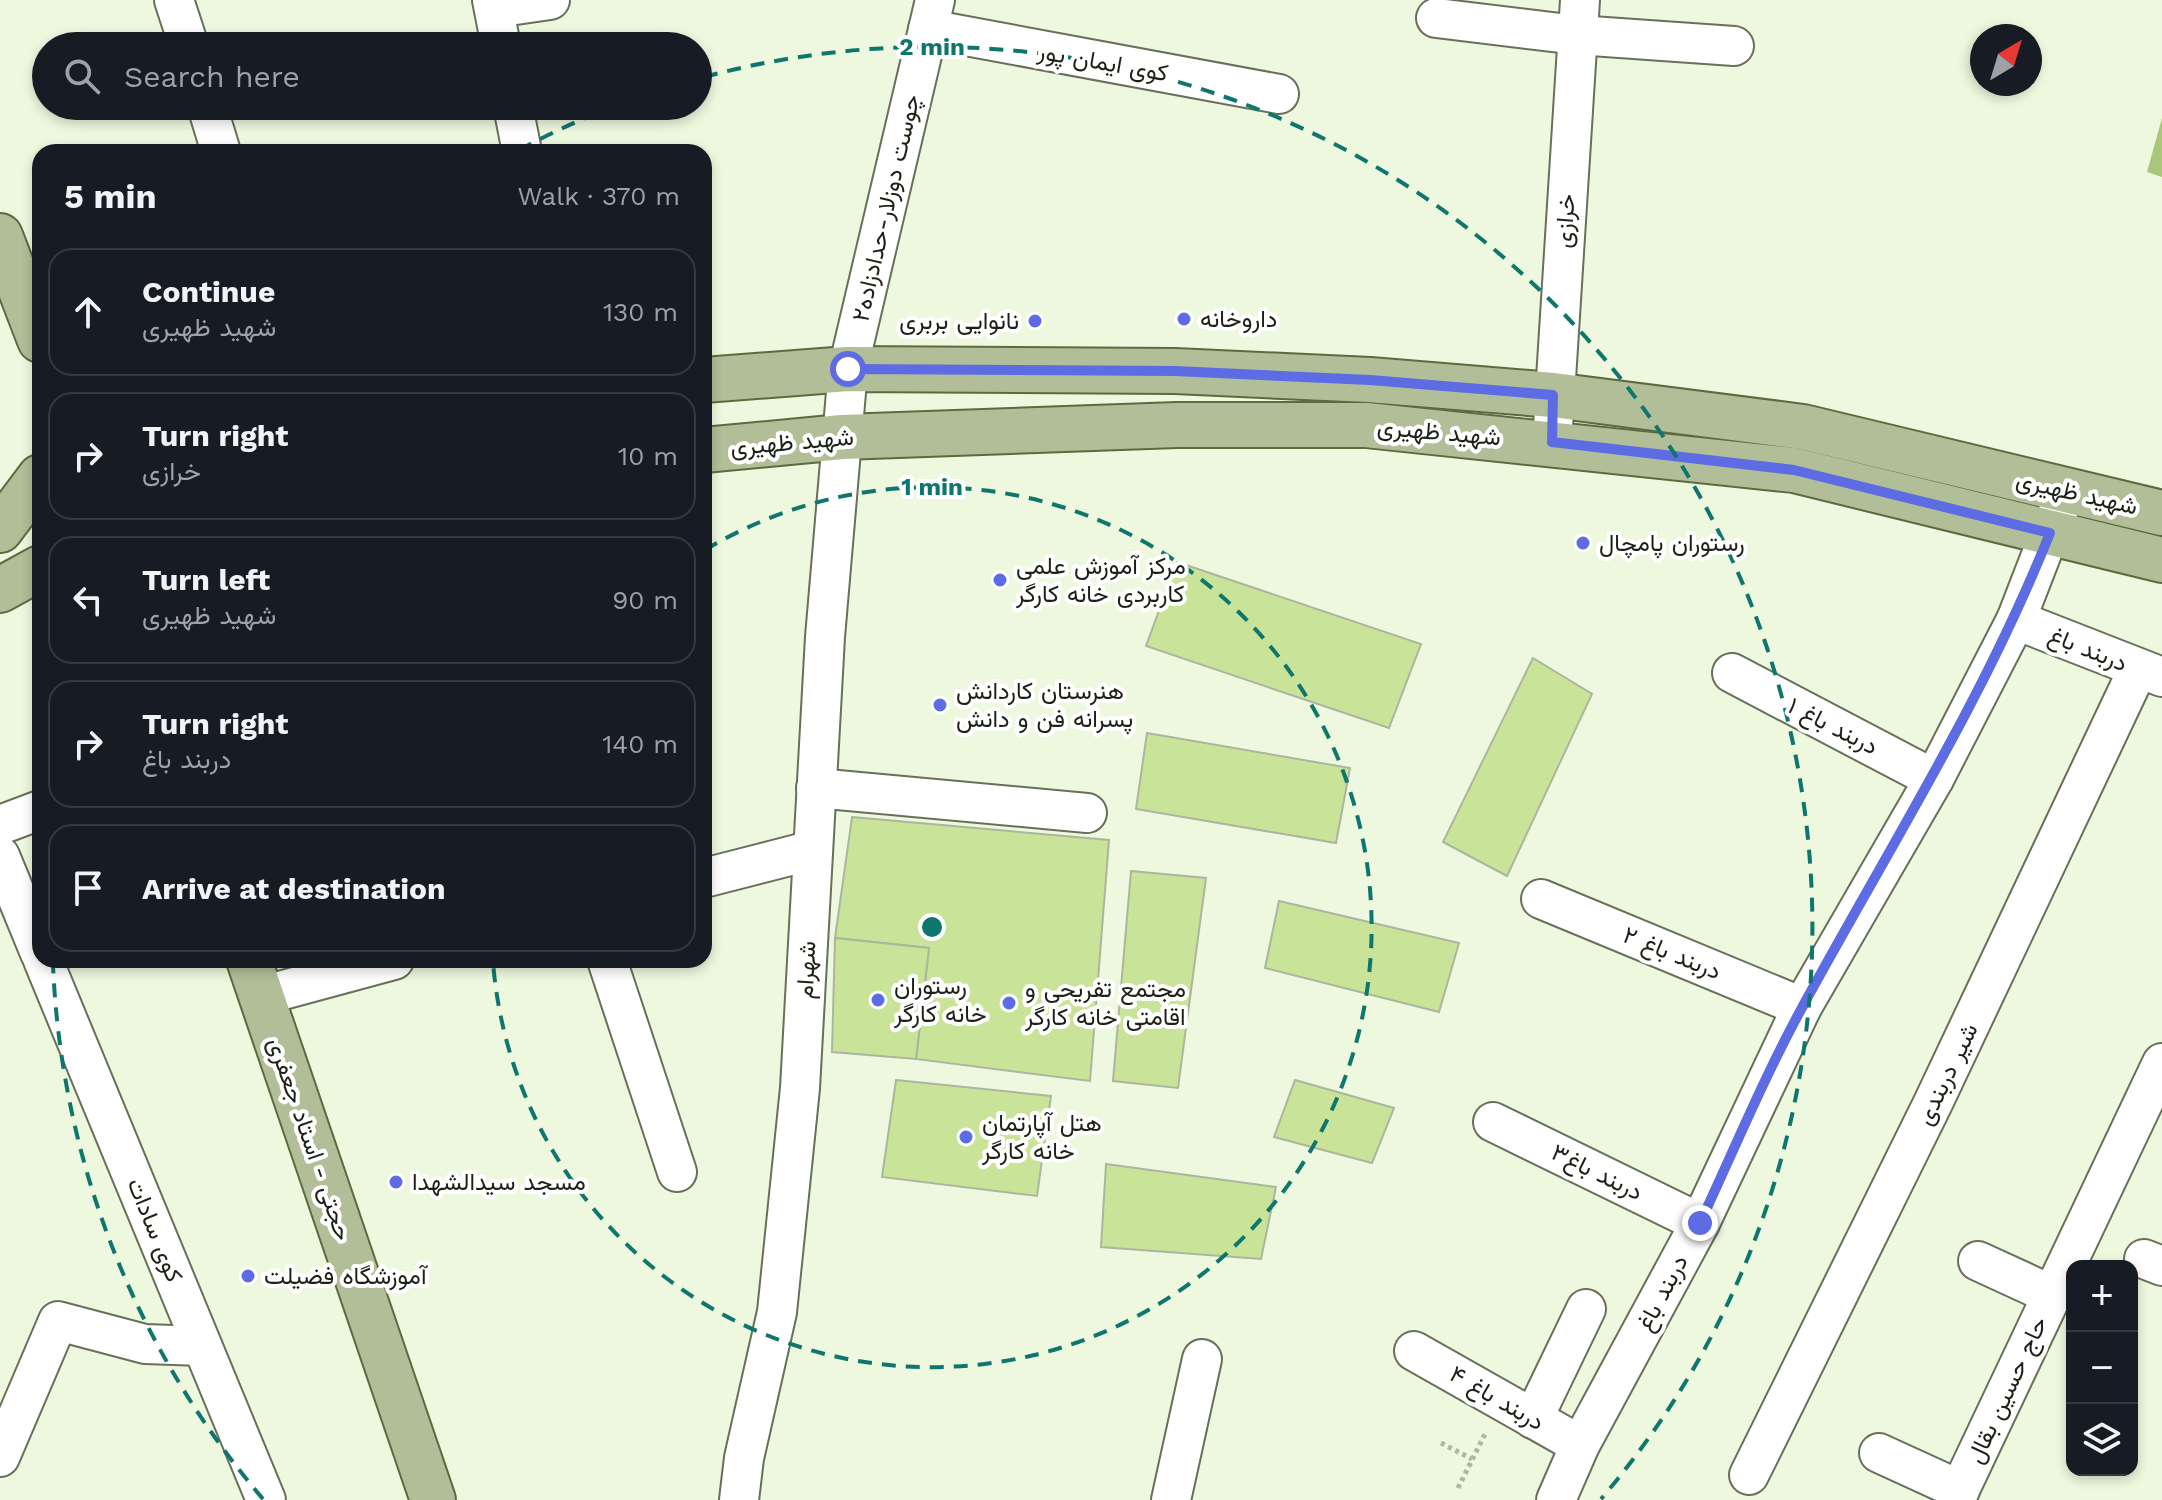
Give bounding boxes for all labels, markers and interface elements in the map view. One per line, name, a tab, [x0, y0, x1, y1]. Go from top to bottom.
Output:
north arrow	[1970, 24, 2042, 96]
search box	[32, 32, 712, 120]
text: 2 min	[899, 33, 965, 61]
street label: کوی ایمان پور	[1034, 37, 1170, 89]
icon: search	[60, 54, 104, 98]
text: Search here	[124, 59, 300, 94]
street label: چوست دوزلار-حدادزاده۲	[846, 92, 928, 325]
text: 5 min	[64, 176, 157, 216]
text: Walk · 370 m	[518, 181, 680, 211]
street label: خرازی	[1549, 193, 1582, 249]
text: Continue	[142, 274, 275, 309]
icon: ahead	[66, 290, 110, 334]
text: 130 m	[603, 297, 678, 327]
place label: داروخانه	[1200, 305, 1277, 334]
place label: نانوایی بربری	[899, 307, 1019, 336]
marker: داروخانه	[1175, 310, 1193, 328]
text: شهید ظهیری	[142, 312, 276, 342]
marker: نانوایی بربری	[1026, 312, 1044, 330]
route start	[830, 351, 866, 387]
street label: شهید ظهیری	[1376, 413, 1502, 452]
text: Turn right	[142, 418, 288, 453]
street label: شهید ظهیری	[729, 423, 855, 462]
icon: right	[66, 434, 110, 478]
text: 10 m	[618, 441, 678, 471]
text: خرازی	[142, 456, 201, 486]
street label: شهید ظهیری	[2013, 465, 2140, 522]
text: 1 min	[901, 473, 963, 501]
place label: رستوران پامچال	[1599, 529, 1745, 559]
marker: رستوران پامچال	[1574, 534, 1592, 552]
place label: مرکز آموزش علمی کاربردی خانه کارگر	[1015, 552, 1186, 609]
text: Turn left	[142, 562, 270, 597]
marker: مرکز آموزش علمی کاربردی خانه کارگر	[991, 571, 1009, 589]
icon: left	[66, 578, 110, 622]
text: 90 m	[612, 585, 678, 615]
text: شهید ظهیری	[142, 600, 276, 630]
street label: دربند باغ	[2044, 621, 2131, 679]
place label: هنرستان کاردانش پسرانه فن و دانش	[956, 677, 1133, 735]
street label: دربند باغ ۱	[1782, 691, 1883, 762]
marker: هنرستان کاردانش پسرانه فن و دانش	[931, 696, 949, 714]
text: Turn right	[142, 706, 288, 741]
icon: right	[66, 722, 110, 766]
text: 140 m	[602, 729, 678, 759]
text: دربند باغ	[142, 744, 231, 774]
icon: arrive	[66, 866, 110, 910]
text: Arrive at destination	[142, 871, 446, 906]
centre of rings	[918, 913, 946, 941]
street label: دربند باغ ۲	[1618, 921, 1725, 987]
street label: شهرام	[790, 940, 824, 1000]
place label: رستوران خانه کارگر	[893, 972, 987, 1029]
place label: مجتمع تفریحی و اقامتی خانه کارگر	[1024, 975, 1186, 1032]
marker: رستوران خانه کارگر	[869, 991, 887, 1009]
marker: مجتمع تفریحی و اقامتی خانه کارگر	[1000, 994, 1018, 1012]
street label: شیر دربندی	[1910, 1018, 1985, 1130]
street label: حجتی - استاد جعفری	[261, 1034, 358, 1244]
place label: هتل آپارتمان خانه کارگر	[981, 1109, 1102, 1166]
marker: هتل آپارتمان خانه کارگر	[957, 1128, 975, 1146]
street label: دربند باغ۳	[1546, 1138, 1647, 1208]
place label: مسجد سیدالشهدا	[412, 1168, 586, 1197]
marker: مسجد سیدالشهدا	[387, 1173, 405, 1191]
street label: کوی سادات	[121, 1174, 189, 1286]
route end	[1682, 1205, 1718, 1241]
street label: دربند باغ	[1630, 1250, 1695, 1337]
map controls	[2066, 1260, 2138, 1476]
button: +	[2066, 1260, 2138, 1332]
place label: آموزشگاه فضیلت	[264, 1262, 429, 1291]
marker: آموزشگاه فضیلت	[239, 1267, 257, 1285]
street label: حاج حسین بقال	[1961, 1312, 2055, 1469]
button: −	[2066, 1332, 2138, 1404]
street label: دربند باغ ۴	[1444, 1360, 1549, 1438]
button: layers	[2066, 1404, 2138, 1476]

